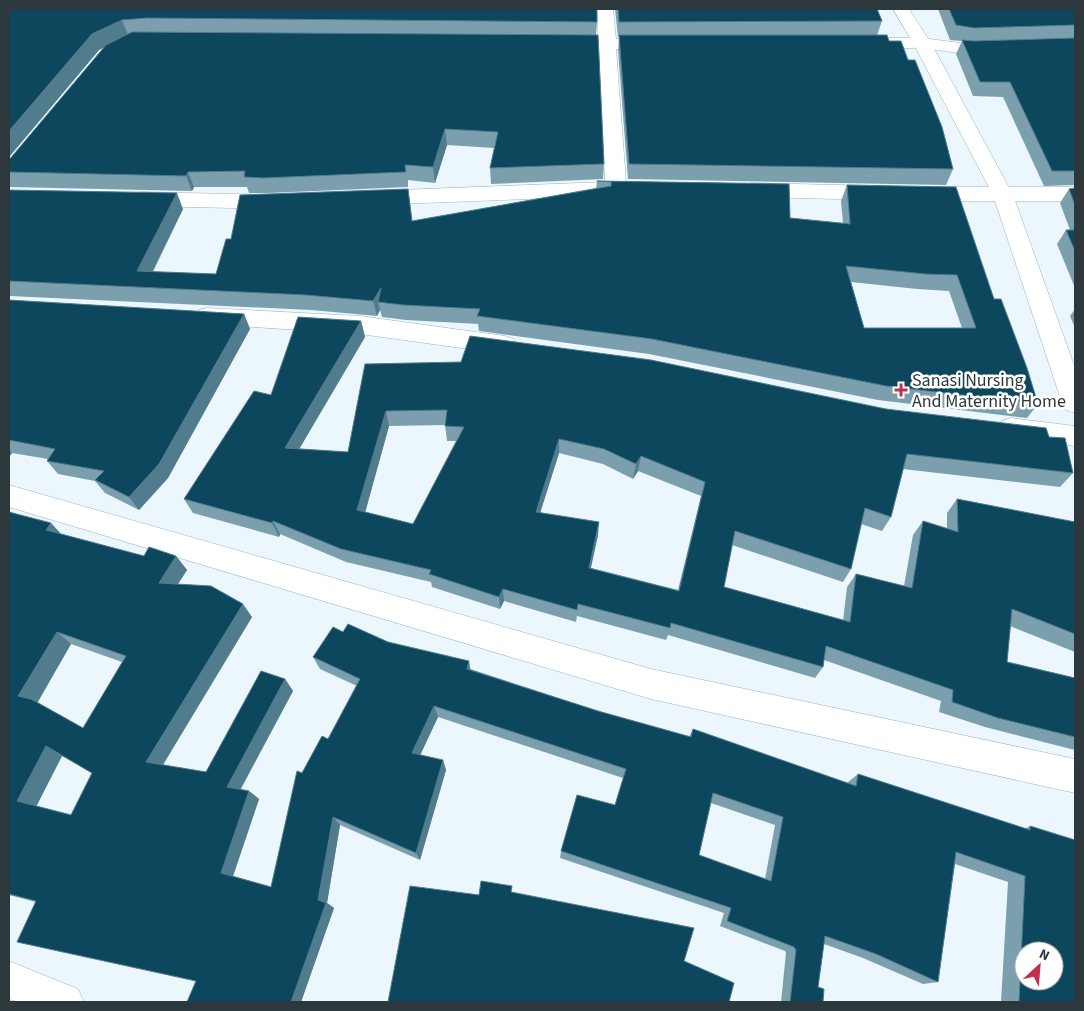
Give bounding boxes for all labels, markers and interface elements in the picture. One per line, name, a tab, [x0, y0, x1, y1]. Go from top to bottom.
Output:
place label: Sanasi Nursing And Maternity Home	[912, 368, 1066, 414]
marker: Sanasi Nursing And Maternity Home	[894, 383, 908, 397]
north arrow	[1014, 941, 1064, 991]
text: N	[1036, 944, 1053, 966]

